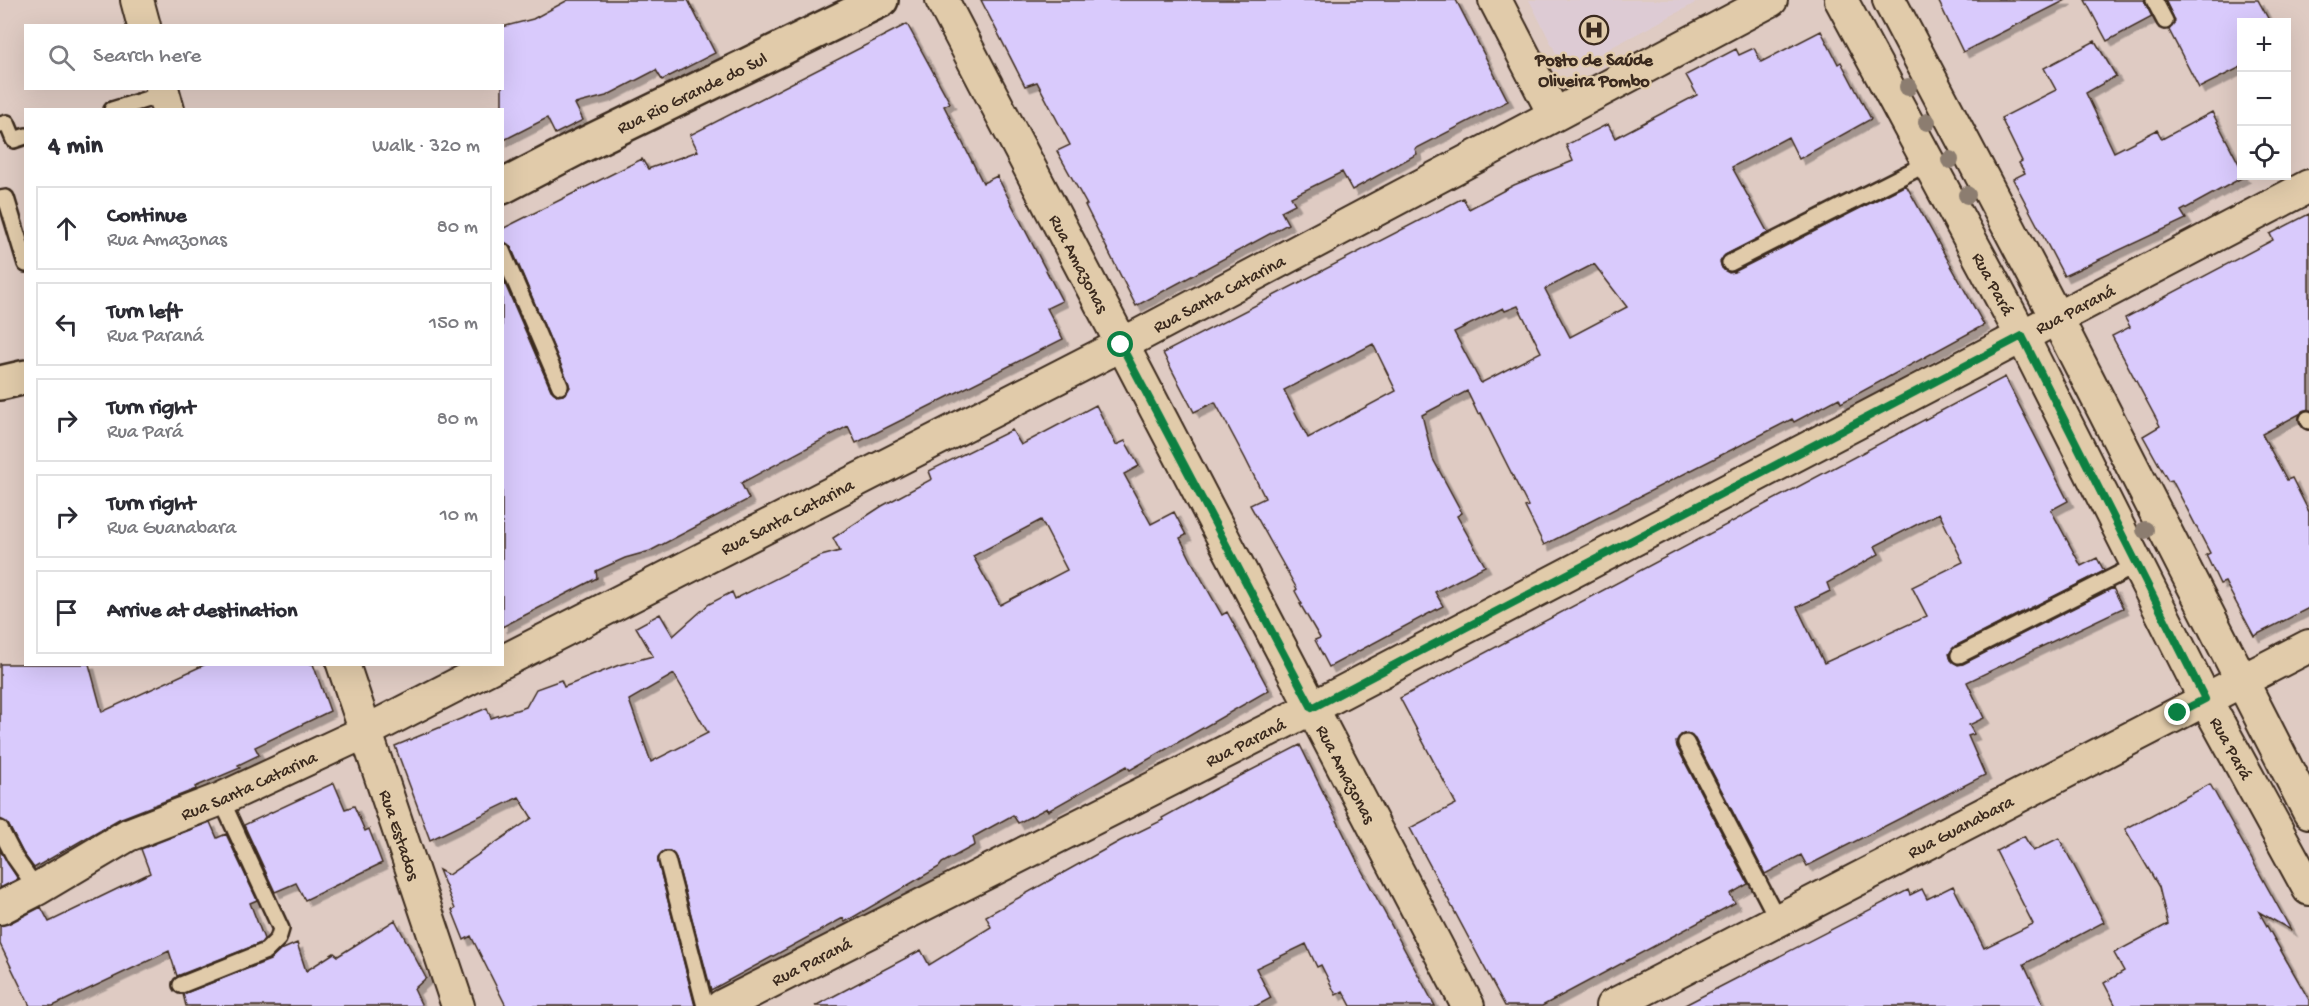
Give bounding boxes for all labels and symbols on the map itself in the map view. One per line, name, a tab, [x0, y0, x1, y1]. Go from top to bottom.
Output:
hospital icon: Posto de Saúde Oliveira Pombo	[1578, 14, 1610, 46]
street label: Rua Rio Grande do Sul	[614, 49, 771, 140]
place label: Posto de Saúde Oliveira Pombo	[1534, 51, 1653, 93]
street label: Rua Amazonas	[1043, 212, 1112, 318]
street label: Rua Pará	[1966, 250, 2017, 321]
street label: Rua Santa Catarina	[1150, 251, 1290, 339]
street label: Rua Paraná	[2033, 281, 2120, 340]
route start	[1107, 331, 1133, 357]
street label: Rua Santa Catarina	[718, 475, 859, 561]
route end	[2164, 699, 2190, 725]
street label: Rua Pará	[2204, 714, 2256, 785]
street label: Rua Paraná	[1203, 715, 1291, 773]
street label: Rua Amazonas	[1310, 722, 1379, 829]
street label: Rua Santa Catarina	[179, 747, 322, 826]
street label: Rua Estados	[373, 788, 423, 885]
street label: Rua Guanabara	[1905, 792, 2019, 864]
street label: Rua Paraná	[769, 934, 857, 992]

